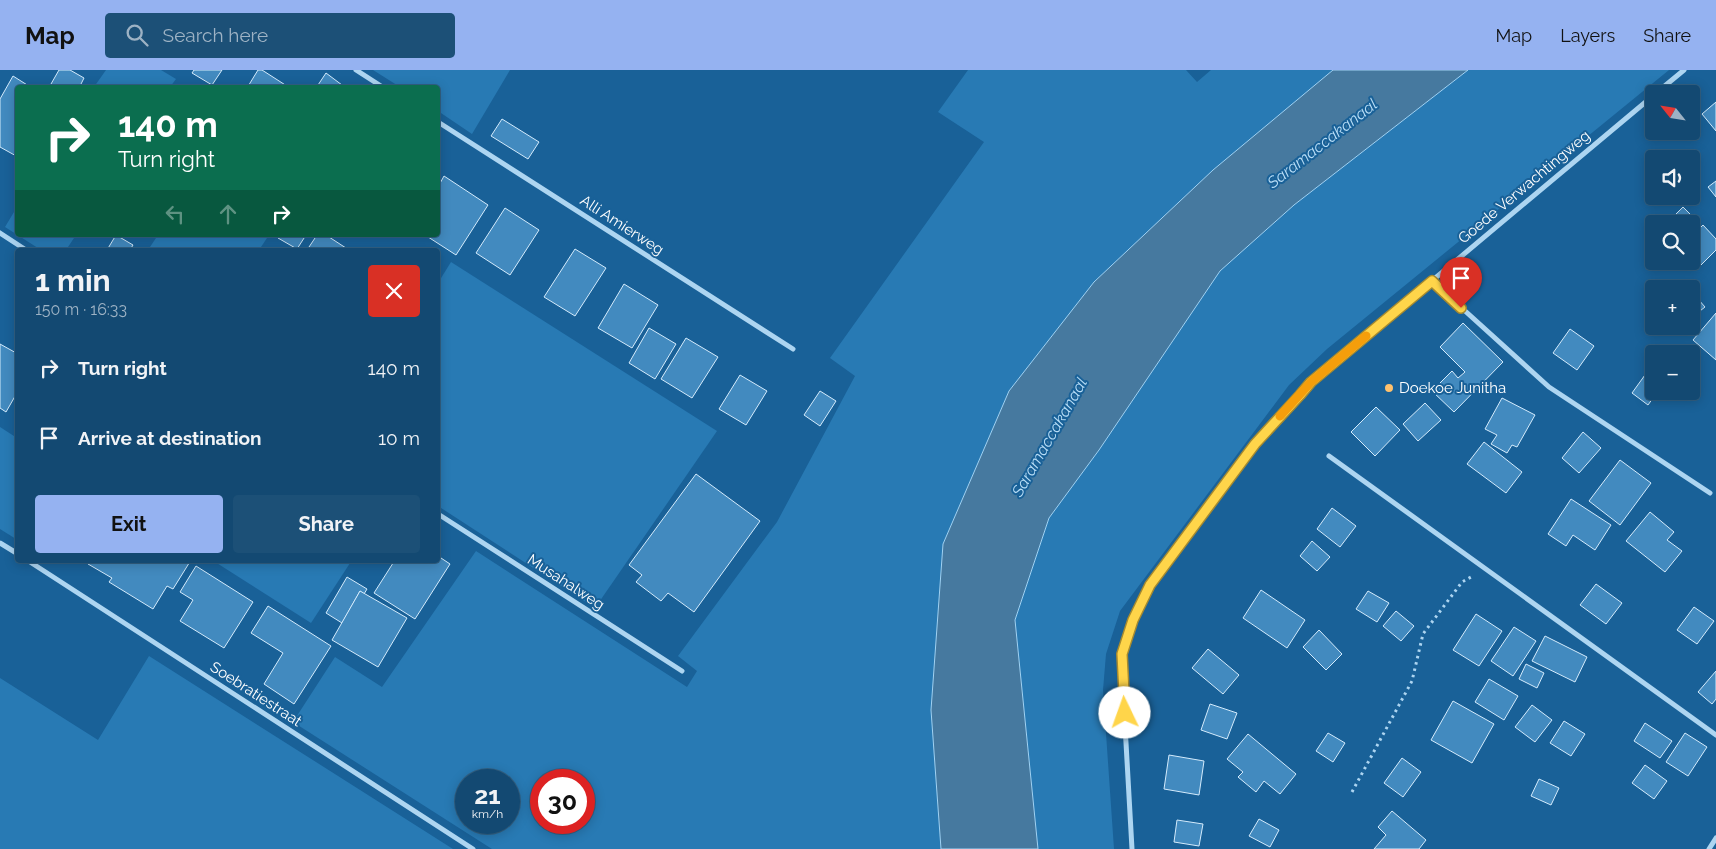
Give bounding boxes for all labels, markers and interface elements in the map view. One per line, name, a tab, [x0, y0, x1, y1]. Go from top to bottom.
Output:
search box	[105, 13, 455, 58]
text: Map	[25, 21, 75, 50]
icon: search	[123, 21, 151, 49]
text: Search here	[163, 24, 268, 46]
text: Map	[1496, 25, 1532, 46]
text: Layers	[1560, 25, 1615, 46]
text: Share	[1643, 25, 1691, 46]
north arrow	[1645, 85, 1700, 140]
map controls	[1645, 85, 1700, 400]
water label: Saramaccakanaal	[1263, 95, 1381, 193]
text: 140 m	[118, 104, 218, 145]
icon: right	[35, 105, 100, 170]
street label: Goede Verwachtingweg	[1454, 127, 1594, 247]
text: Turn right	[118, 146, 215, 172]
button: sound	[1645, 150, 1700, 205]
street label: Alli Amierweg	[577, 191, 667, 259]
icon: left	[161, 200, 189, 228]
icon: ahead	[214, 200, 242, 228]
icon: right	[267, 200, 295, 228]
button: search	[1645, 215, 1700, 270]
pin	[1440, 257, 1482, 308]
text: 1 min	[35, 263, 111, 298]
icon: arrive	[1447, 264, 1475, 292]
button: close	[368, 265, 420, 317]
button: +	[1645, 280, 1700, 335]
text: 150 m · 16:33	[35, 300, 127, 319]
button: −	[1645, 345, 1700, 400]
icon: right	[35, 354, 63, 382]
text: Turn right	[78, 357, 167, 379]
text: 140 m	[368, 357, 420, 379]
water label: Saramaccakanaal	[1007, 374, 1091, 501]
place label: Doekoe Junitha	[1399, 379, 1506, 397]
marker: Doekoe Junitha	[1383, 382, 1395, 394]
icon: arrive	[35, 424, 63, 452]
text: Arrive at destination	[78, 427, 262, 449]
text: 10 m	[378, 427, 420, 449]
button: Exit	[35, 495, 223, 553]
button: Share	[233, 495, 420, 553]
street label: Musahalweg	[524, 550, 608, 614]
street label: Soebratiestraat	[207, 658, 305, 730]
position arrow	[1098, 686, 1150, 738]
speed limit sign: 30	[530, 769, 595, 834]
text: 21	[474, 780, 501, 810]
text: km/h	[472, 807, 503, 821]

